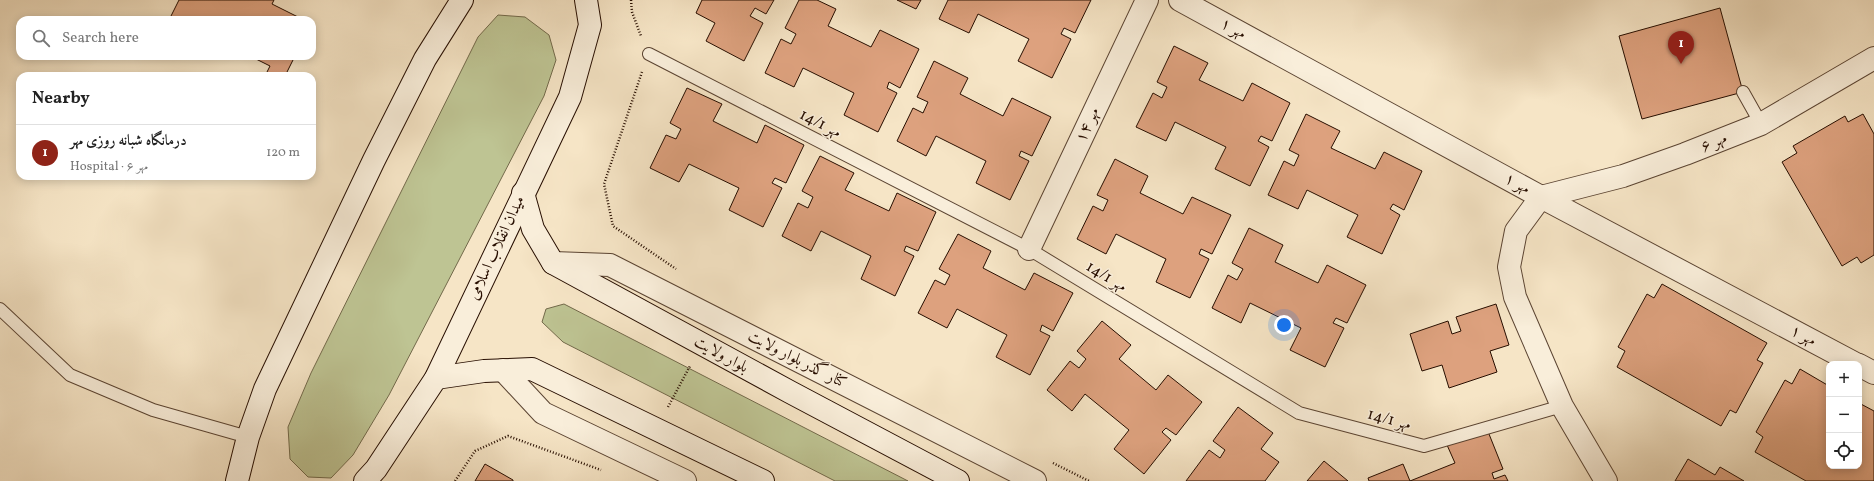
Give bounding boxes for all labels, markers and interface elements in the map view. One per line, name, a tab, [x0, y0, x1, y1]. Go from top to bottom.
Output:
street label: مهر ۱	[1216, 13, 1250, 45]
search box	[16, 16, 316, 60]
icon: search	[30, 27, 52, 49]
text: Search here	[62, 28, 139, 49]
pin: 1	[1668, 31, 1694, 64]
text: Nearby	[32, 87, 90, 110]
street label: مهر 14/1	[795, 104, 845, 144]
street label: مهر ۱۴	[1070, 104, 1106, 146]
street label: مهر ۶	[1698, 128, 1730, 158]
text: درمانگاه شبانه روزی مهر	[70, 131, 187, 152]
text: 1	[42, 144, 48, 162]
text: 120 m	[266, 144, 300, 162]
text: Hospital · مهر ۶	[70, 158, 148, 176]
street label: مهر ۱	[1500, 168, 1534, 200]
street label: میدان انقلاب اسلامی	[463, 192, 531, 304]
street label: مهر 14/1	[1081, 256, 1131, 298]
your location	[1274, 315, 1294, 335]
street label: مهر ۱	[1786, 320, 1820, 352]
street label: کنار گذر بلوار ولایت	[744, 324, 851, 394]
street label: بلوار ولایت	[690, 331, 752, 379]
map controls	[1826, 361, 1862, 469]
button: +	[1826, 361, 1862, 397]
button: −	[1826, 397, 1862, 433]
street label: مهر 14/1	[1365, 404, 1413, 436]
button: locate	[1826, 433, 1862, 469]

